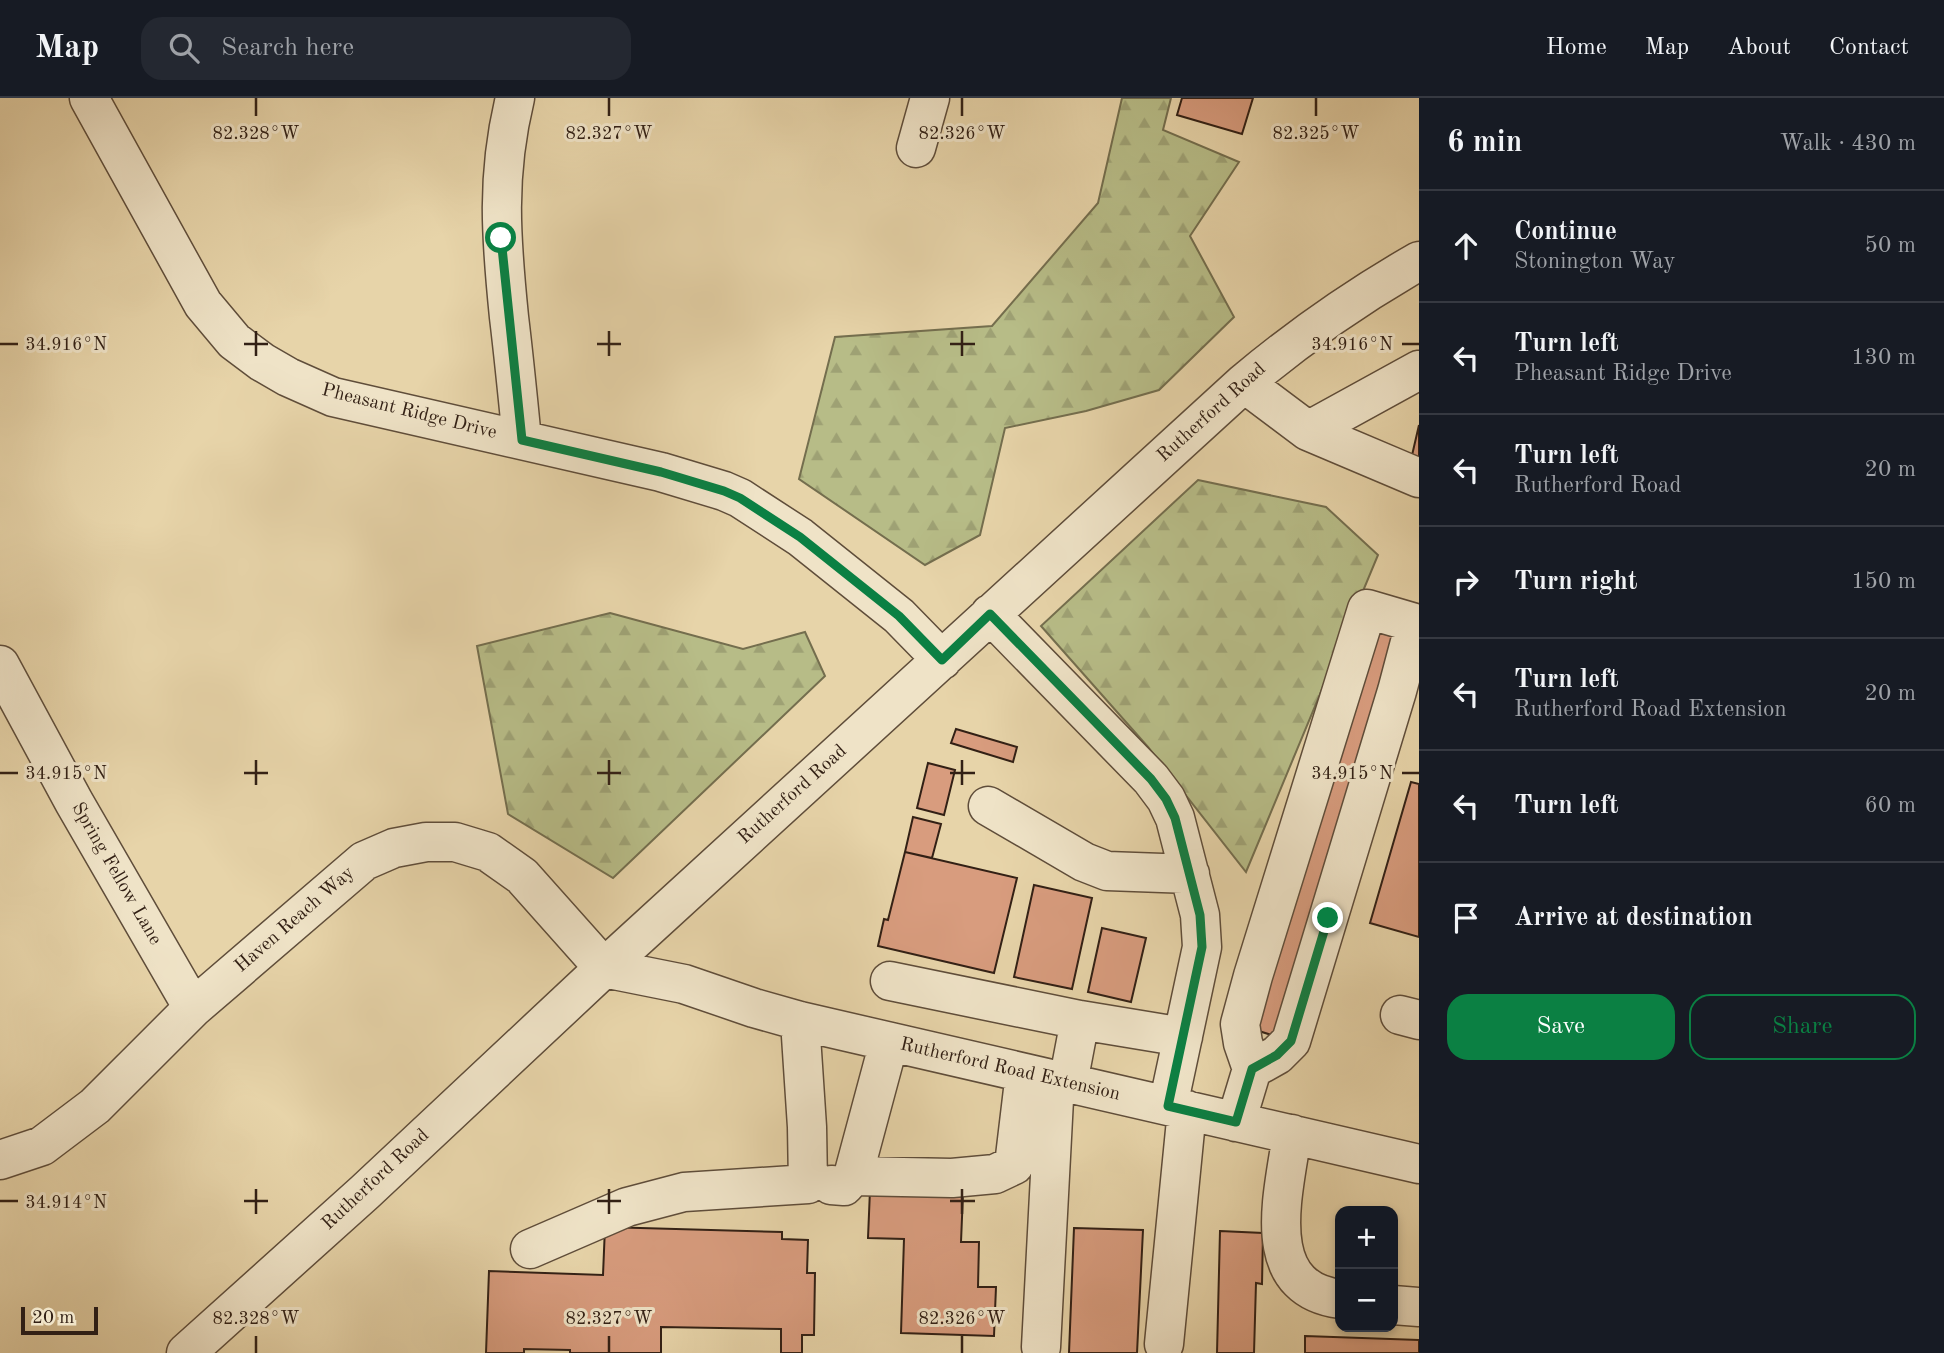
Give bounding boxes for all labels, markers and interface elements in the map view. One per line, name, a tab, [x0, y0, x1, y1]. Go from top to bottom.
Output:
search box	[141, 17, 631, 80]
icon: search	[165, 29, 203, 67]
text: Map	[35, 32, 99, 65]
text: Search here	[221, 35, 354, 61]
text: Home	[1546, 36, 1607, 60]
text: Map	[1645, 36, 1689, 60]
text: About	[1727, 36, 1791, 60]
text: Contact	[1829, 36, 1909, 60]
text: 82.328°W	[213, 125, 299, 143]
text: 82.327°W	[566, 125, 652, 143]
text: 82.326°W	[919, 125, 1005, 143]
text: 82.325°W	[1273, 125, 1359, 143]
text: 6 min	[1447, 128, 1522, 158]
text: Walk · 430 m	[1780, 132, 1916, 155]
text: Continue	[1514, 219, 1617, 245]
route start	[485, 222, 516, 253]
icon: ahead	[1447, 227, 1485, 265]
text: 50 m	[1865, 234, 1916, 257]
text: Stonington Way	[1514, 250, 1675, 273]
text: Turn left	[1514, 331, 1619, 357]
text: 34.916°N	[25, 336, 107, 354]
text: 34.916°N	[1311, 336, 1393, 354]
icon: left	[1447, 339, 1485, 377]
text: 130 m	[1851, 346, 1916, 369]
street label: Rutherford Road	[1154, 360, 1270, 466]
text: Pheasant Ridge Drive	[1514, 362, 1732, 385]
street label: Pheasant Ridge Drive	[319, 381, 499, 443]
text: Turn left	[1514, 443, 1619, 469]
icon: left	[1447, 451, 1485, 489]
text: 20 m	[1865, 458, 1916, 481]
text: Rutherford Road	[1514, 474, 1681, 497]
icon: right	[1447, 563, 1485, 601]
text: Turn right	[1514, 569, 1637, 595]
text: 150 m	[1851, 570, 1916, 593]
text: Turn left	[1514, 667, 1619, 693]
icon: left	[1447, 675, 1485, 713]
text: 20 m	[1865, 682, 1916, 705]
text: Rutherford Road Extension	[1514, 698, 1787, 721]
street label: Rutherford Road	[735, 742, 851, 848]
text: 34.915°N	[25, 765, 107, 783]
text: 34.915°N	[1311, 765, 1393, 783]
icon: left	[1447, 787, 1485, 825]
text: Turn left	[1514, 793, 1619, 819]
text: 60 m	[1865, 794, 1916, 817]
street label: Spring Fellow Lane	[67, 799, 165, 949]
street label: Haven Reach Way	[232, 863, 358, 977]
icon: arrive	[1447, 899, 1485, 937]
route end	[1312, 902, 1343, 933]
text: Arrive at destination	[1514, 905, 1753, 931]
button: Save	[1447, 994, 1675, 1060]
button: Share	[1689, 994, 1916, 1060]
street label: Rutherford Road Extension	[898, 1035, 1122, 1105]
street label: Rutherford Road	[319, 1126, 433, 1234]
text: 34.914°N	[25, 1194, 107, 1212]
map controls	[1335, 1206, 1398, 1332]
button: +	[1335, 1206, 1398, 1269]
button: −	[1335, 1269, 1398, 1332]
scale bar	[21, 1304, 98, 1336]
text: 20 m	[32, 1309, 74, 1328]
text: 82.328°W	[213, 1310, 299, 1328]
text: 82.327°W	[566, 1310, 652, 1328]
text: 82.326°W	[919, 1310, 1005, 1328]

